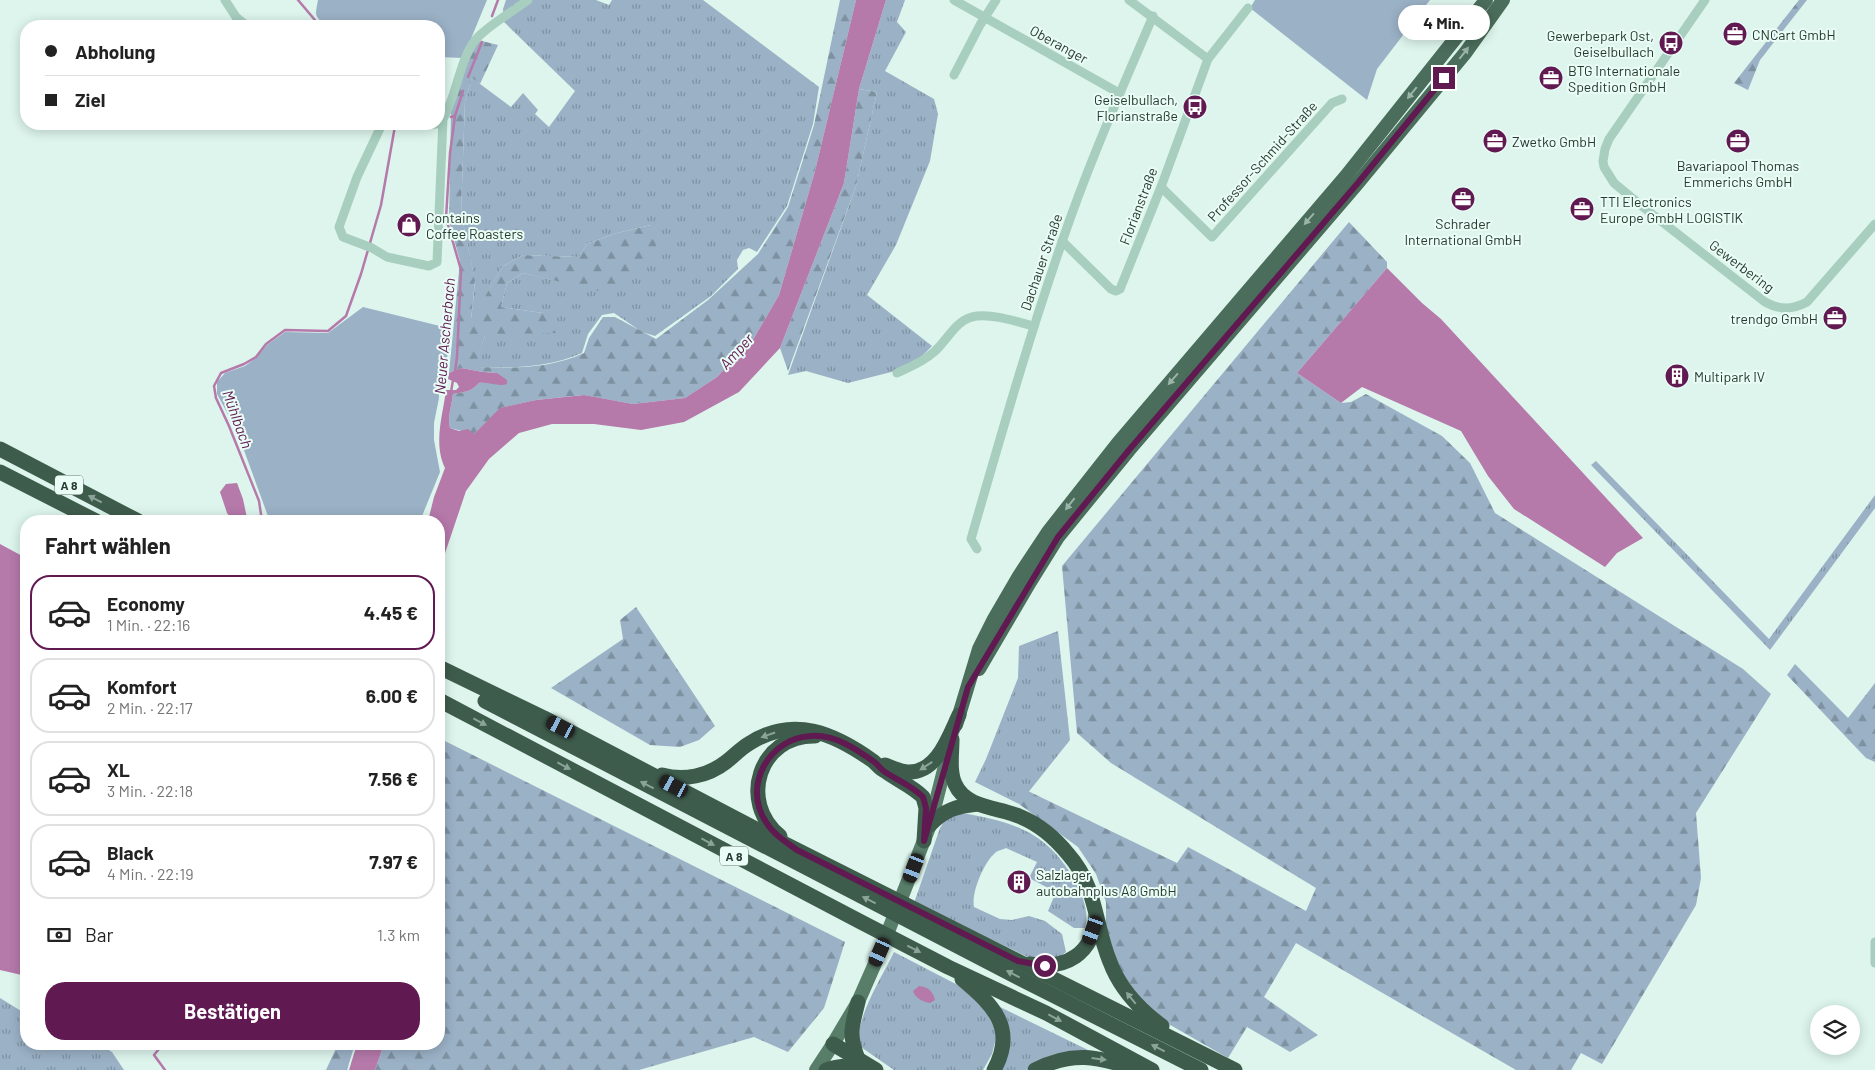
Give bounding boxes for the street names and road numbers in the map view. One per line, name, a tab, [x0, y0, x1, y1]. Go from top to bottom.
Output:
street label: Oberanger	[1027, 21, 1091, 67]
street label: Professor-Schmid-Straße	[1203, 97, 1321, 225]
street label: Florianstraße	[1115, 165, 1161, 247]
street label: Dachauer Straße	[1016, 211, 1066, 313]
street label: Gewerbering	[1706, 236, 1778, 296]
road number: A 8	[55, 476, 83, 494]
road number: A 8	[720, 846, 748, 866]

